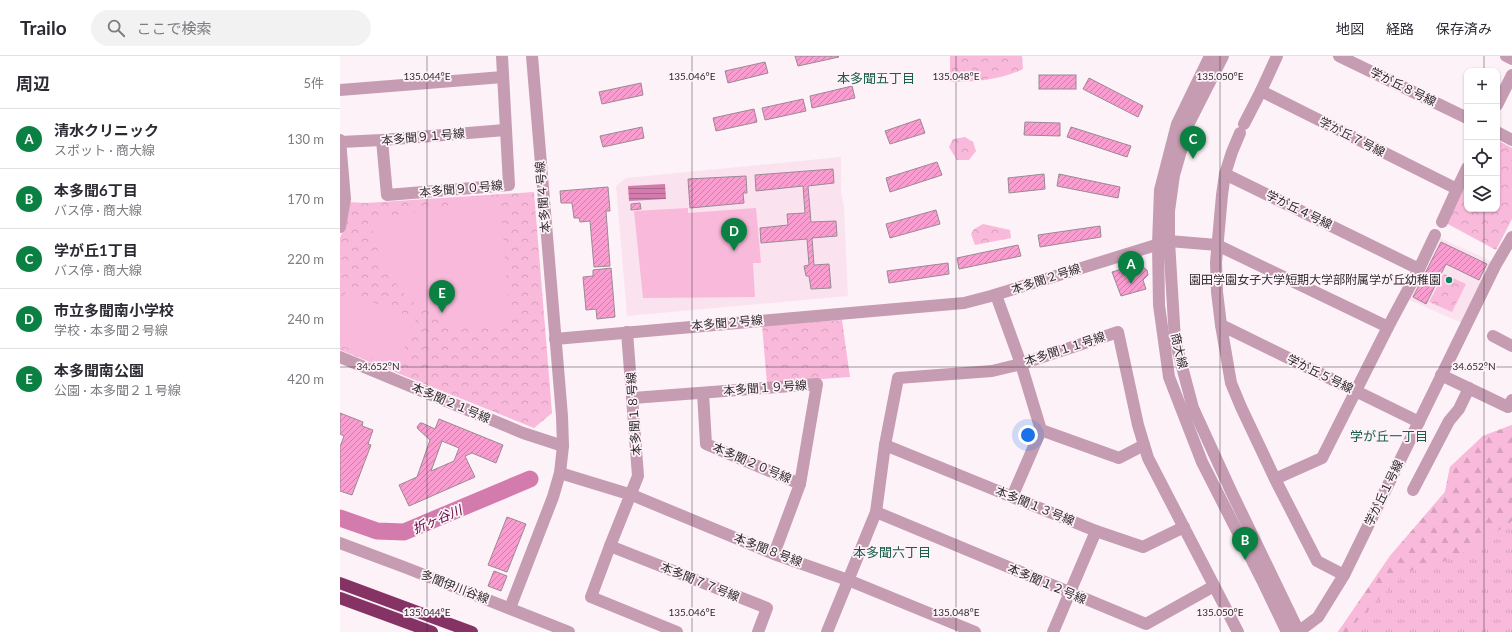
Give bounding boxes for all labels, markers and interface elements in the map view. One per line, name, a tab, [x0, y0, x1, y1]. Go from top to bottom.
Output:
search box	[91, 10, 371, 46]
text: Trailo	[20, 16, 67, 39]
icon: search	[105, 17, 127, 39]
text: ここで検索	[137, 19, 212, 37]
text: 地図	[1336, 20, 1364, 37]
text: 経路	[1386, 20, 1414, 37]
text: 保存済み	[1436, 20, 1492, 37]
street label: 学が丘８号線	[1368, 64, 1439, 109]
map controls	[1464, 68, 1500, 212]
button: +	[1464, 68, 1500, 104]
text: 135.044°E	[403, 70, 451, 82]
text: 135.046°E	[668, 70, 716, 82]
district label: 本多聞五丁目	[837, 70, 915, 86]
text: 135.048°E	[932, 70, 980, 82]
text: 135.050°E	[1196, 70, 1244, 82]
text: 周辺	[16, 73, 50, 94]
text: 5件	[303, 75, 324, 91]
button: −	[1464, 104, 1500, 140]
street label: 学が丘７号線	[1317, 114, 1388, 160]
text: 清水クリニック	[54, 121, 159, 139]
street label: 本多聞９１号線	[380, 125, 465, 148]
pin: C	[1180, 126, 1206, 159]
text: A	[24, 131, 34, 147]
text: 130 m	[287, 131, 324, 147]
button: locate	[1464, 140, 1500, 176]
text: スポット · 商大線	[54, 142, 155, 158]
street label: 本多聞４号線	[532, 161, 553, 234]
button: layers	[1464, 176, 1500, 212]
street label: 本多聞９０号線	[418, 177, 503, 200]
text: 本多聞6丁目	[54, 181, 138, 199]
street label: 学が丘４号線	[1264, 187, 1335, 232]
text: B	[25, 191, 33, 207]
text: 170 m	[287, 191, 324, 207]
text: バス停 · 商大線	[54, 202, 142, 218]
pin: D	[721, 218, 747, 251]
text: 学が丘1丁目	[54, 241, 138, 259]
text: C	[25, 251, 33, 267]
text: 220 m	[287, 251, 324, 267]
pin: A	[1118, 251, 1144, 284]
street label: 本多聞２号線	[1009, 260, 1082, 297]
text: バス停 · 商大線	[54, 262, 142, 278]
place label: 園田学園女子大学短期大学部附属学が丘幼稚園	[1189, 272, 1441, 287]
marker: 園田学園女子大学短期大学部附属学が丘幼稚園	[1444, 275, 1454, 285]
pin: E	[429, 280, 455, 313]
text: 市立多聞南小学校	[54, 301, 174, 319]
text: D	[24, 311, 34, 327]
text: 240 m	[287, 311, 324, 327]
street label: 本多聞２号線	[690, 312, 763, 333]
text: 学校 · 本多聞２号線	[54, 322, 168, 338]
street label: 本多聞１１号線	[1023, 328, 1107, 369]
street label: 商大線	[1168, 332, 1191, 370]
street label: 学が丘５号線	[1285, 351, 1356, 396]
text: 34.652°N	[356, 360, 400, 372]
text: 34.652°N	[1452, 360, 1496, 372]
text: 本多聞南公園	[54, 361, 144, 379]
text: E	[25, 371, 33, 387]
text: 420 m	[287, 371, 324, 387]
street label: 本多聞１８号線	[623, 372, 644, 456]
street label: 本多聞１９号線	[723, 377, 807, 398]
street label: 本多聞２１号線	[410, 379, 493, 426]
text: 公園 · 本多聞２１号線	[54, 382, 181, 398]
your location	[1018, 425, 1038, 445]
district label: 学が丘一丁目	[1350, 428, 1428, 444]
street label: 本多聞２０号線	[711, 439, 794, 486]
street label: 学が丘１号線	[1361, 457, 1406, 528]
street label: 本多聞１３号線	[993, 483, 1077, 528]
water label: 折ヶ谷川	[410, 501, 466, 537]
pin: B	[1232, 527, 1258, 560]
street label: 本多聞８号線	[732, 530, 804, 569]
district label: 本多聞六丁目	[853, 544, 931, 560]
street label: 本多聞７７号線	[658, 559, 742, 604]
street label: 本多聞１２号線	[1006, 560, 1089, 607]
street label: 多聞伊川谷線	[419, 567, 491, 606]
text: 135.044°E	[403, 606, 451, 618]
text: 135.046°E	[668, 606, 716, 618]
text: 135.048°E	[932, 606, 980, 618]
text: 135.050°E	[1196, 606, 1244, 618]

